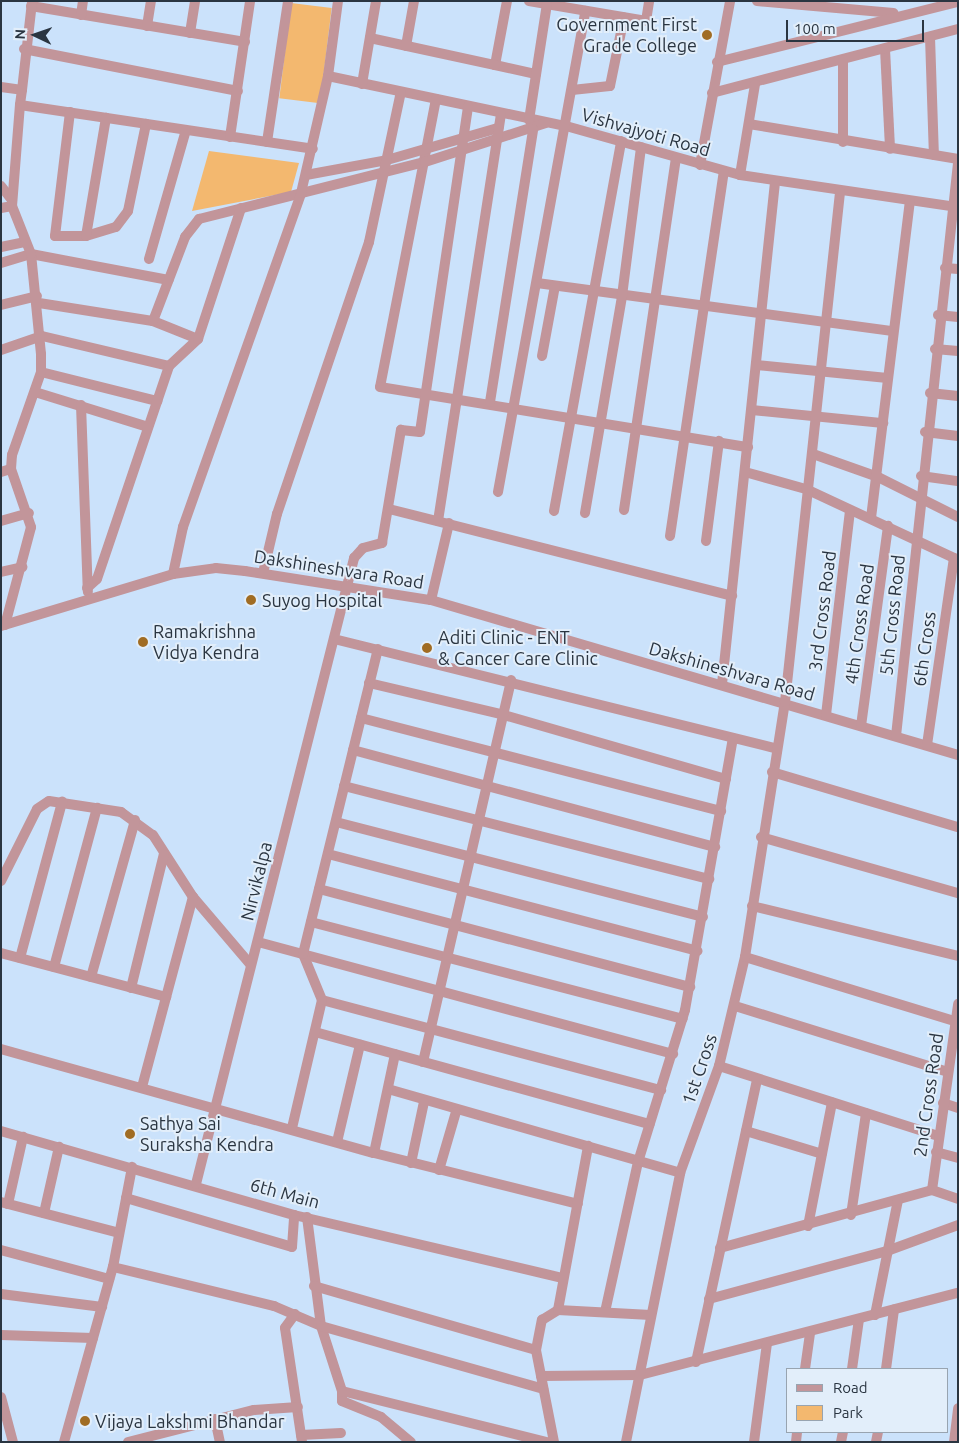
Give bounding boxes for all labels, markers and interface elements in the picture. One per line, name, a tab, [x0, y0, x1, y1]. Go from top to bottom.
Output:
north arrow	[10, 10, 60, 60]
scale bar	[789, 10, 926, 42]
place label: Government First Grade College	[556, 14, 697, 56]
text: 100 m	[794, 20, 836, 37]
text: N	[12, 29, 28, 40]
marker: Government First Grade College	[701, 29, 713, 41]
street label: Vishvajyoti Road	[579, 103, 713, 161]
street label: Dakshineshvara Road	[253, 545, 425, 593]
street label: 3rd Cross Road	[804, 550, 840, 672]
street label: 5th Cross Road	[875, 554, 909, 676]
street label: 4th Cross Road	[840, 562, 878, 686]
place label: Suyog Hospital	[262, 589, 382, 611]
marker: Suyog Hospital	[244, 593, 258, 607]
street label: 6th Cross	[908, 610, 940, 688]
place label: Ramakrishna Vidya Kendra	[153, 621, 259, 664]
place label: Aditi Clinic - ENT & Cancer Care Clinic	[438, 627, 598, 670]
marker: Ramakrishna Vidya Kendra	[137, 636, 149, 648]
street label: Dakshineshvara Road	[647, 637, 817, 705]
marker: Aditi Clinic - ENT & Cancer Care Clinic	[420, 641, 434, 655]
street label: Nirvikalpa	[236, 839, 276, 923]
street label: 1st Cross	[677, 1031, 721, 1107]
street label: 2nd Cross Road	[909, 1032, 947, 1158]
place label: Sathya Sai Suraksha Kendra	[140, 1113, 274, 1156]
marker: Sathya Sai Suraksha Kendra	[124, 1128, 136, 1140]
street label: 6th Main	[248, 1173, 322, 1213]
legend	[786, 1368, 949, 1433]
text: Road	[833, 1379, 868, 1396]
text: Park	[833, 1404, 863, 1421]
place label: Vijaya Lakshmi Bhandar	[95, 1410, 285, 1432]
marker: Vijaya Lakshmi Bhandar	[79, 1415, 91, 1427]

